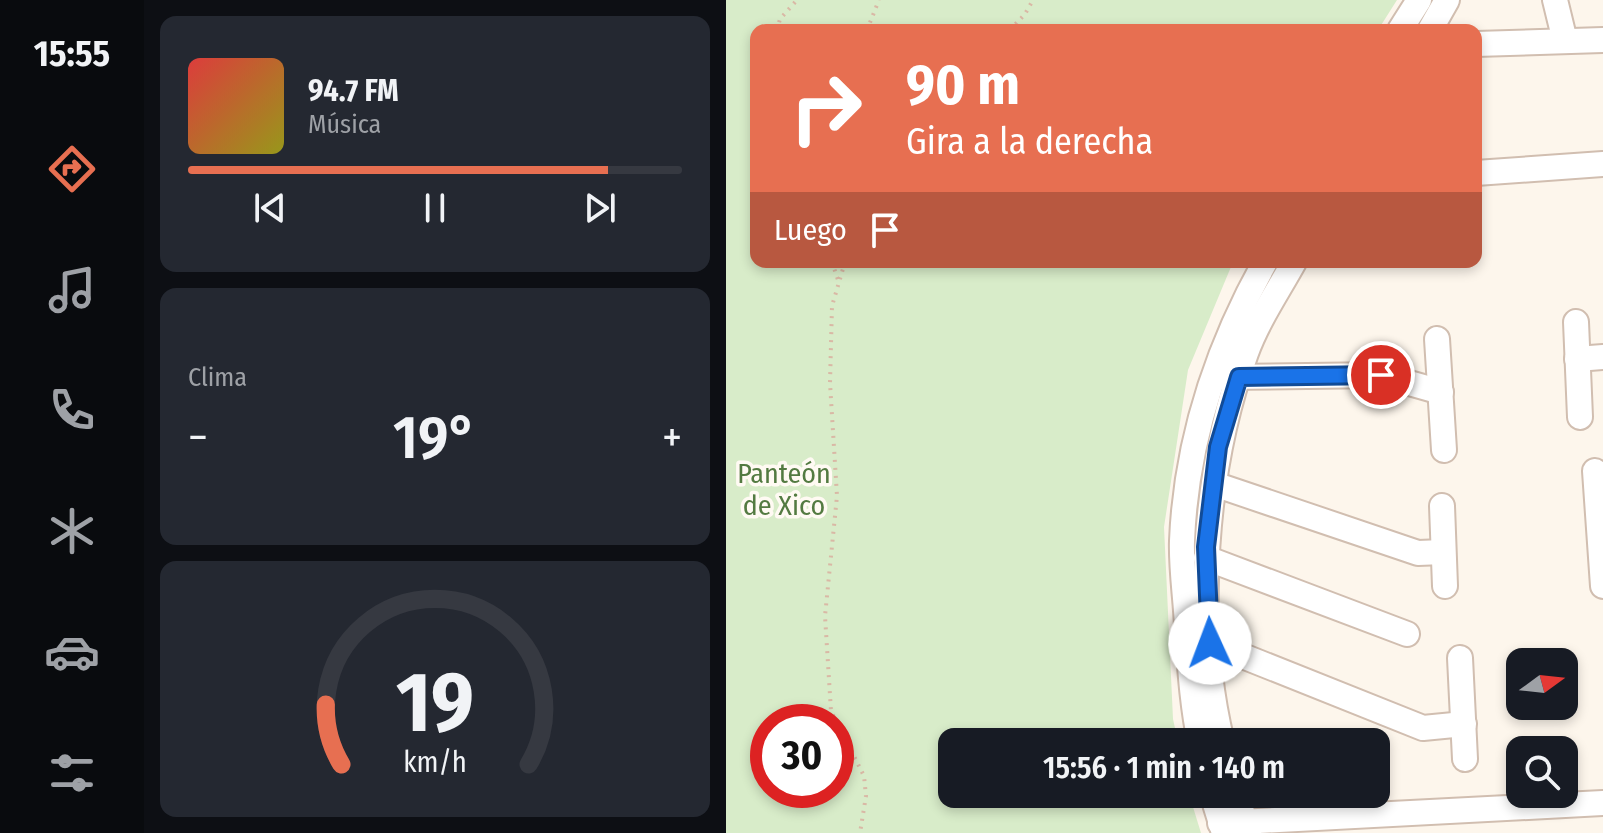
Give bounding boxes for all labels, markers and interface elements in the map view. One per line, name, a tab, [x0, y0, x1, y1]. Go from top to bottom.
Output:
text: 15:55	[34, 32, 110, 76]
text: 90 m	[906, 52, 1020, 119]
icon: right	[774, 56, 878, 160]
text: 94.7 FM	[308, 73, 399, 109]
text: Música	[308, 109, 381, 140]
text: Gira a la derecha	[906, 120, 1153, 164]
icon: directions	[44, 141, 100, 197]
icon: previous	[248, 186, 292, 230]
icon: pause	[413, 186, 457, 230]
icon: next	[578, 186, 622, 230]
icon: arrive	[863, 208, 907, 252]
text: Luego	[774, 212, 847, 248]
icon: music	[44, 262, 100, 318]
pin	[1347, 341, 1415, 409]
icon: arrive	[1359, 353, 1403, 397]
text: Clima	[188, 362, 247, 393]
icon: phone	[44, 382, 100, 438]
text: 19°	[393, 402, 477, 474]
text: −	[188, 411, 208, 464]
text: +	[662, 411, 682, 464]
park label: Panteón de Xico	[737, 457, 831, 522]
icon: climate	[44, 503, 100, 559]
position arrow	[1168, 601, 1252, 685]
icon: car	[44, 624, 100, 680]
north arrow	[1506, 648, 1578, 720]
map controls	[1506, 648, 1578, 808]
text: 19	[396, 652, 474, 752]
speed limit sign: 30	[750, 704, 854, 808]
button: search	[1506, 736, 1578, 808]
icon: filters	[44, 745, 100, 801]
text: km/h	[403, 745, 467, 780]
text: 15:56 · 1 min · 140 m	[1043, 750, 1285, 786]

